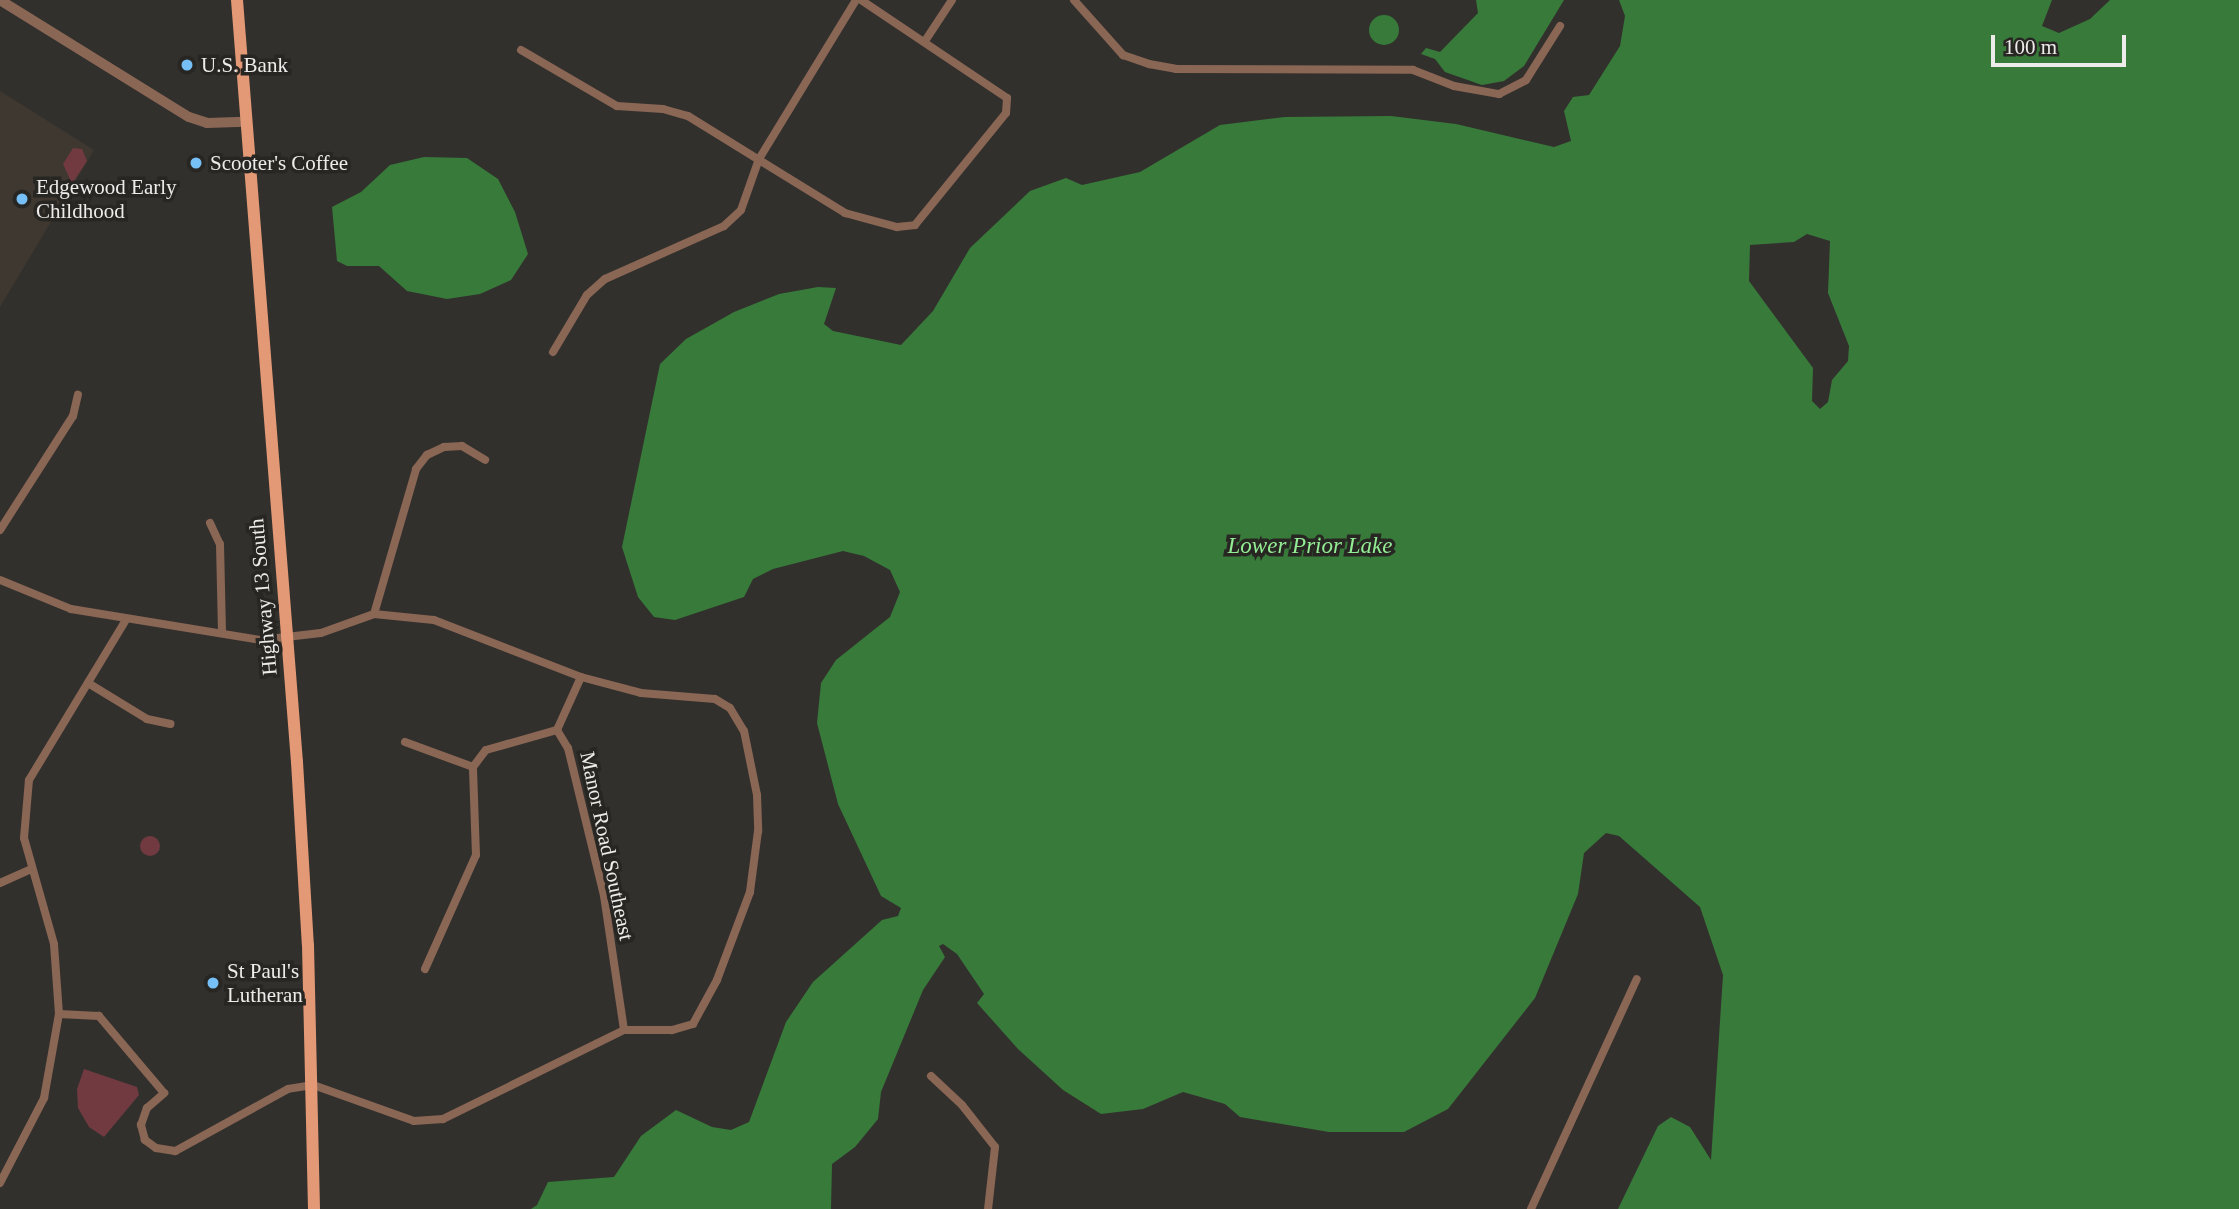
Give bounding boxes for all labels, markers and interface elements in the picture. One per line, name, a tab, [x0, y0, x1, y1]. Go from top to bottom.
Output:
scale bar	[1994, 21, 2129, 65]
text: 100 m	[2004, 35, 2057, 59]
place label: U.S. Bank	[201, 52, 288, 78]
marker: U.S. Bank	[179, 57, 195, 73]
place label: Scooter's Coffee	[210, 150, 348, 176]
marker: Scooter's Coffee	[188, 155, 204, 171]
place label: Edgewood Early Childhood	[36, 174, 177, 224]
marker: Edgewood Early Childhood	[14, 191, 30, 207]
street label: Highway 13 South	[244, 517, 282, 677]
water label: Lower Prior Lake	[1228, 532, 1392, 560]
street label: Manor Road Southeast	[575, 749, 639, 943]
place label: St Paul's Lutheran	[227, 958, 303, 1008]
marker: St Paul's Lutheran	[205, 975, 221, 991]

